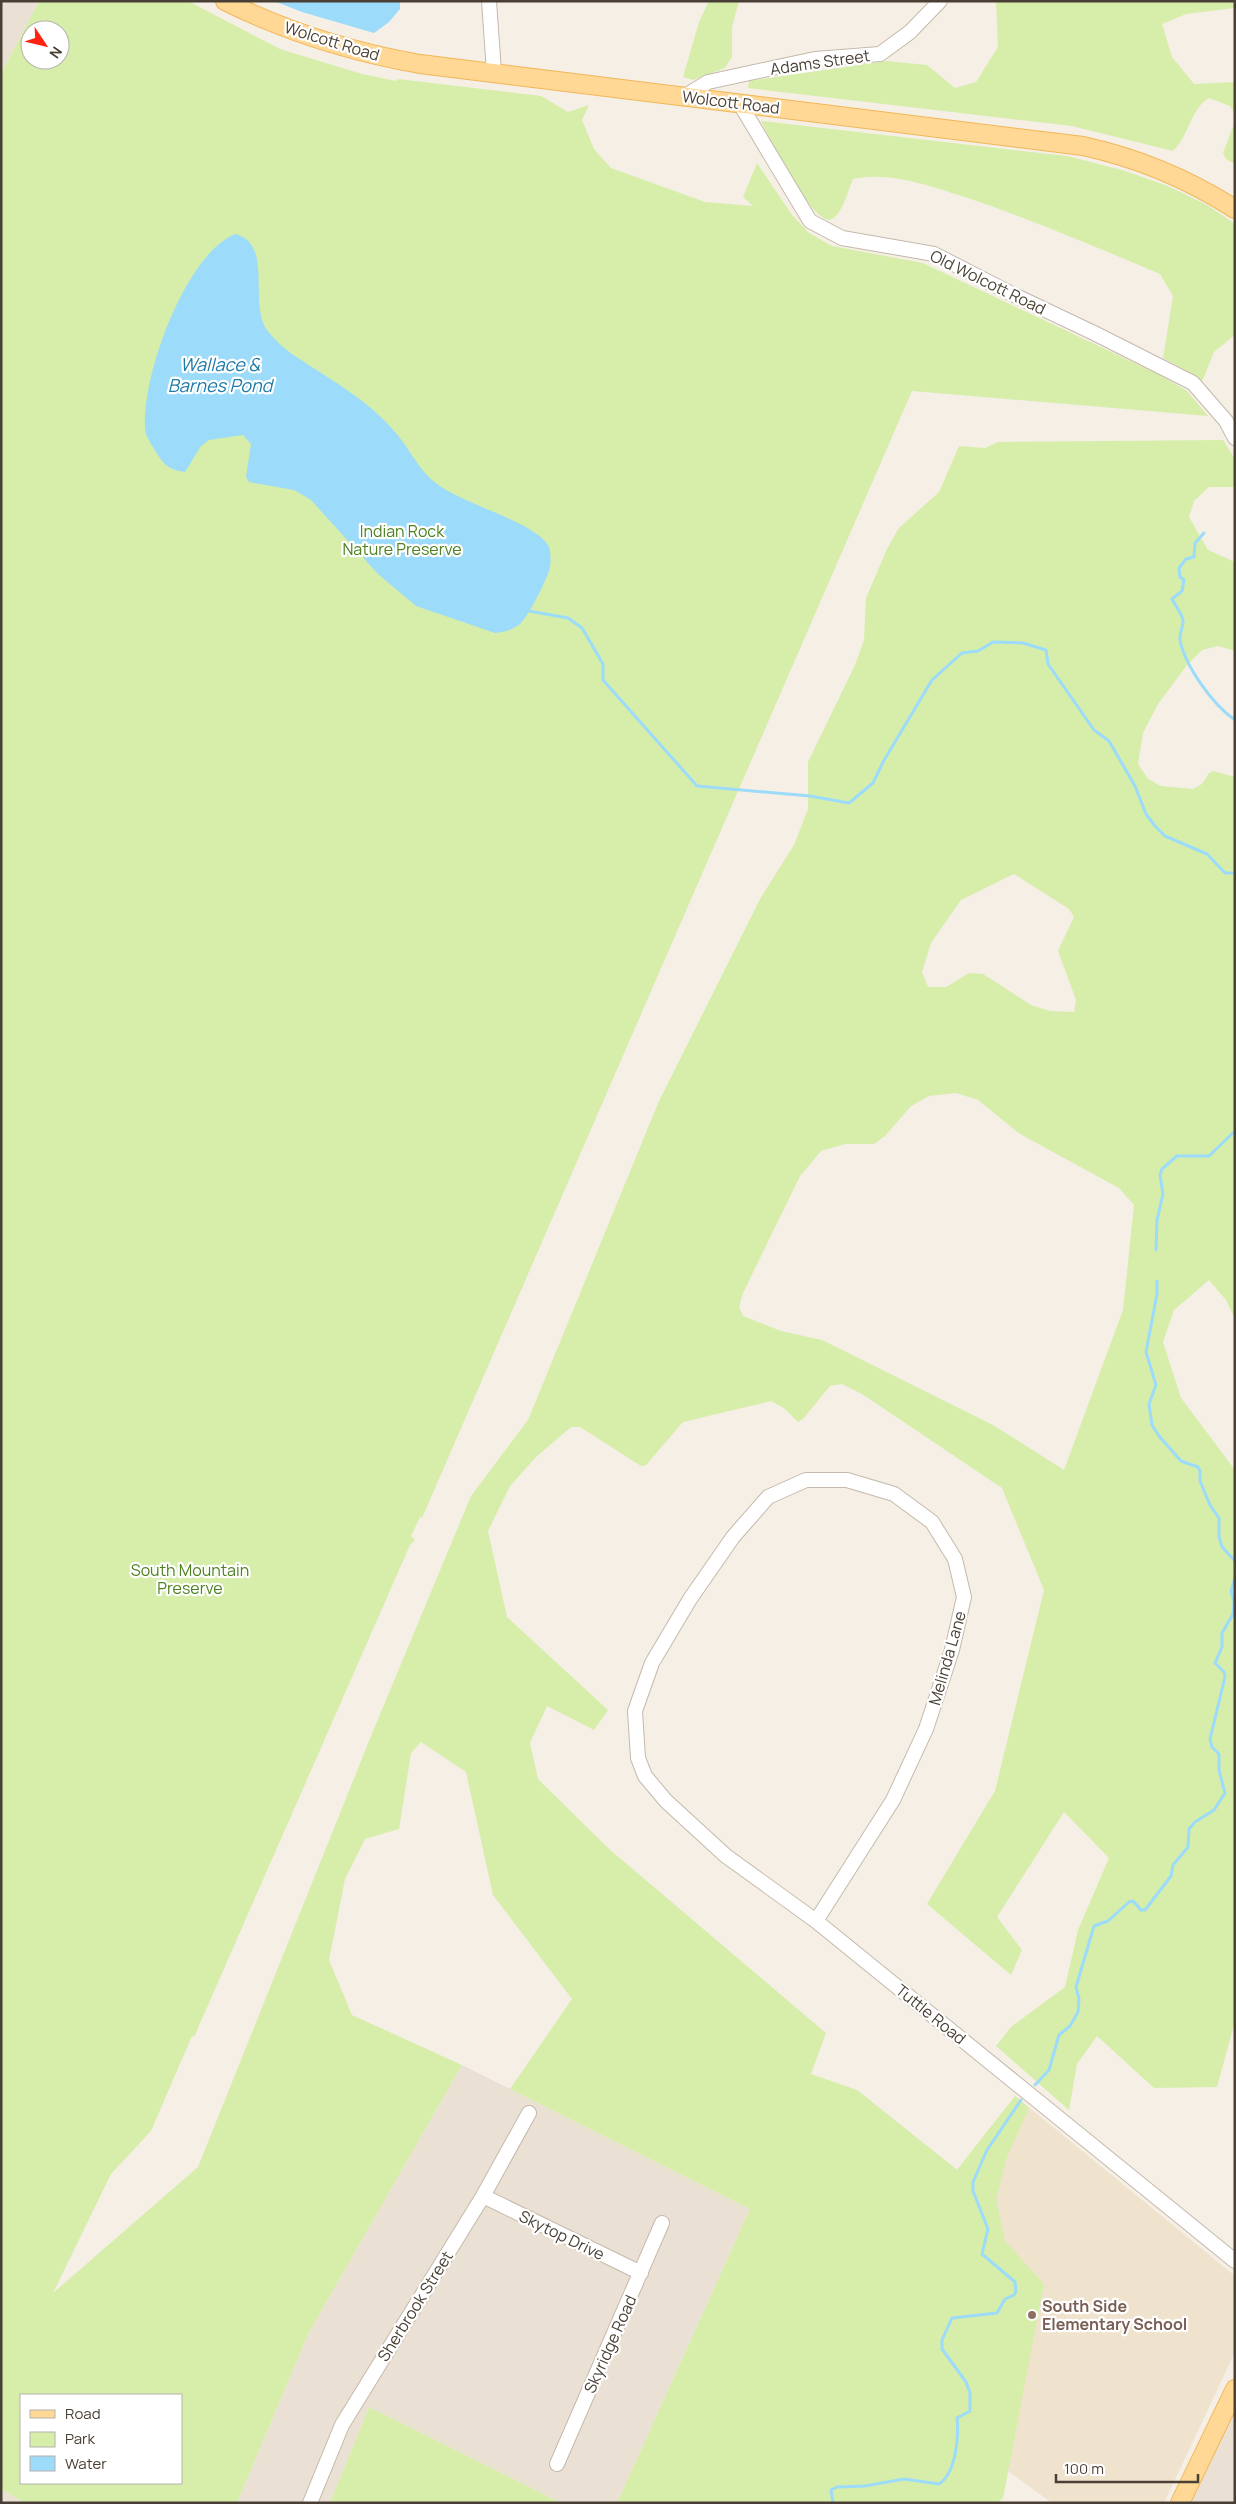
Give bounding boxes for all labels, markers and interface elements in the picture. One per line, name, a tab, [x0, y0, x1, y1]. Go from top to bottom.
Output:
street label: Wolcott Road	[282, 16, 382, 66]
north arrow	[20, 20, 70, 70]
text: N	[45, 43, 67, 62]
street label: Adams Street	[769, 44, 871, 80]
street label: Wolcott Road	[681, 85, 781, 119]
street label: Old Wolcott Road	[926, 244, 1050, 320]
water label: Wallace & Barnes Pond	[168, 352, 275, 397]
park label: Indian Rock Nature Preserve	[342, 520, 462, 560]
park label: South Mountain Preserve	[131, 1559, 249, 1599]
street label: Melinda Lane	[923, 1608, 971, 1708]
street label: Tuttle Road	[891, 1979, 971, 2049]
street label: Skytop Drive	[516, 2205, 608, 2265]
street label: Sherbrook Street	[372, 2246, 458, 2366]
street label: Skyridge Road	[579, 2291, 641, 2397]
place label: South Side Elementary School	[1042, 2295, 1187, 2335]
marker: South Side Elementary School	[1026, 2309, 1038, 2321]
legend	[20, 2394, 182, 2484]
text: Road	[65, 2403, 101, 2424]
text: Park	[65, 2428, 95, 2449]
scale bar	[1056, 2452, 1198, 2484]
text: Water	[65, 2453, 107, 2474]
text: 100 m	[1064, 2458, 1104, 2479]

